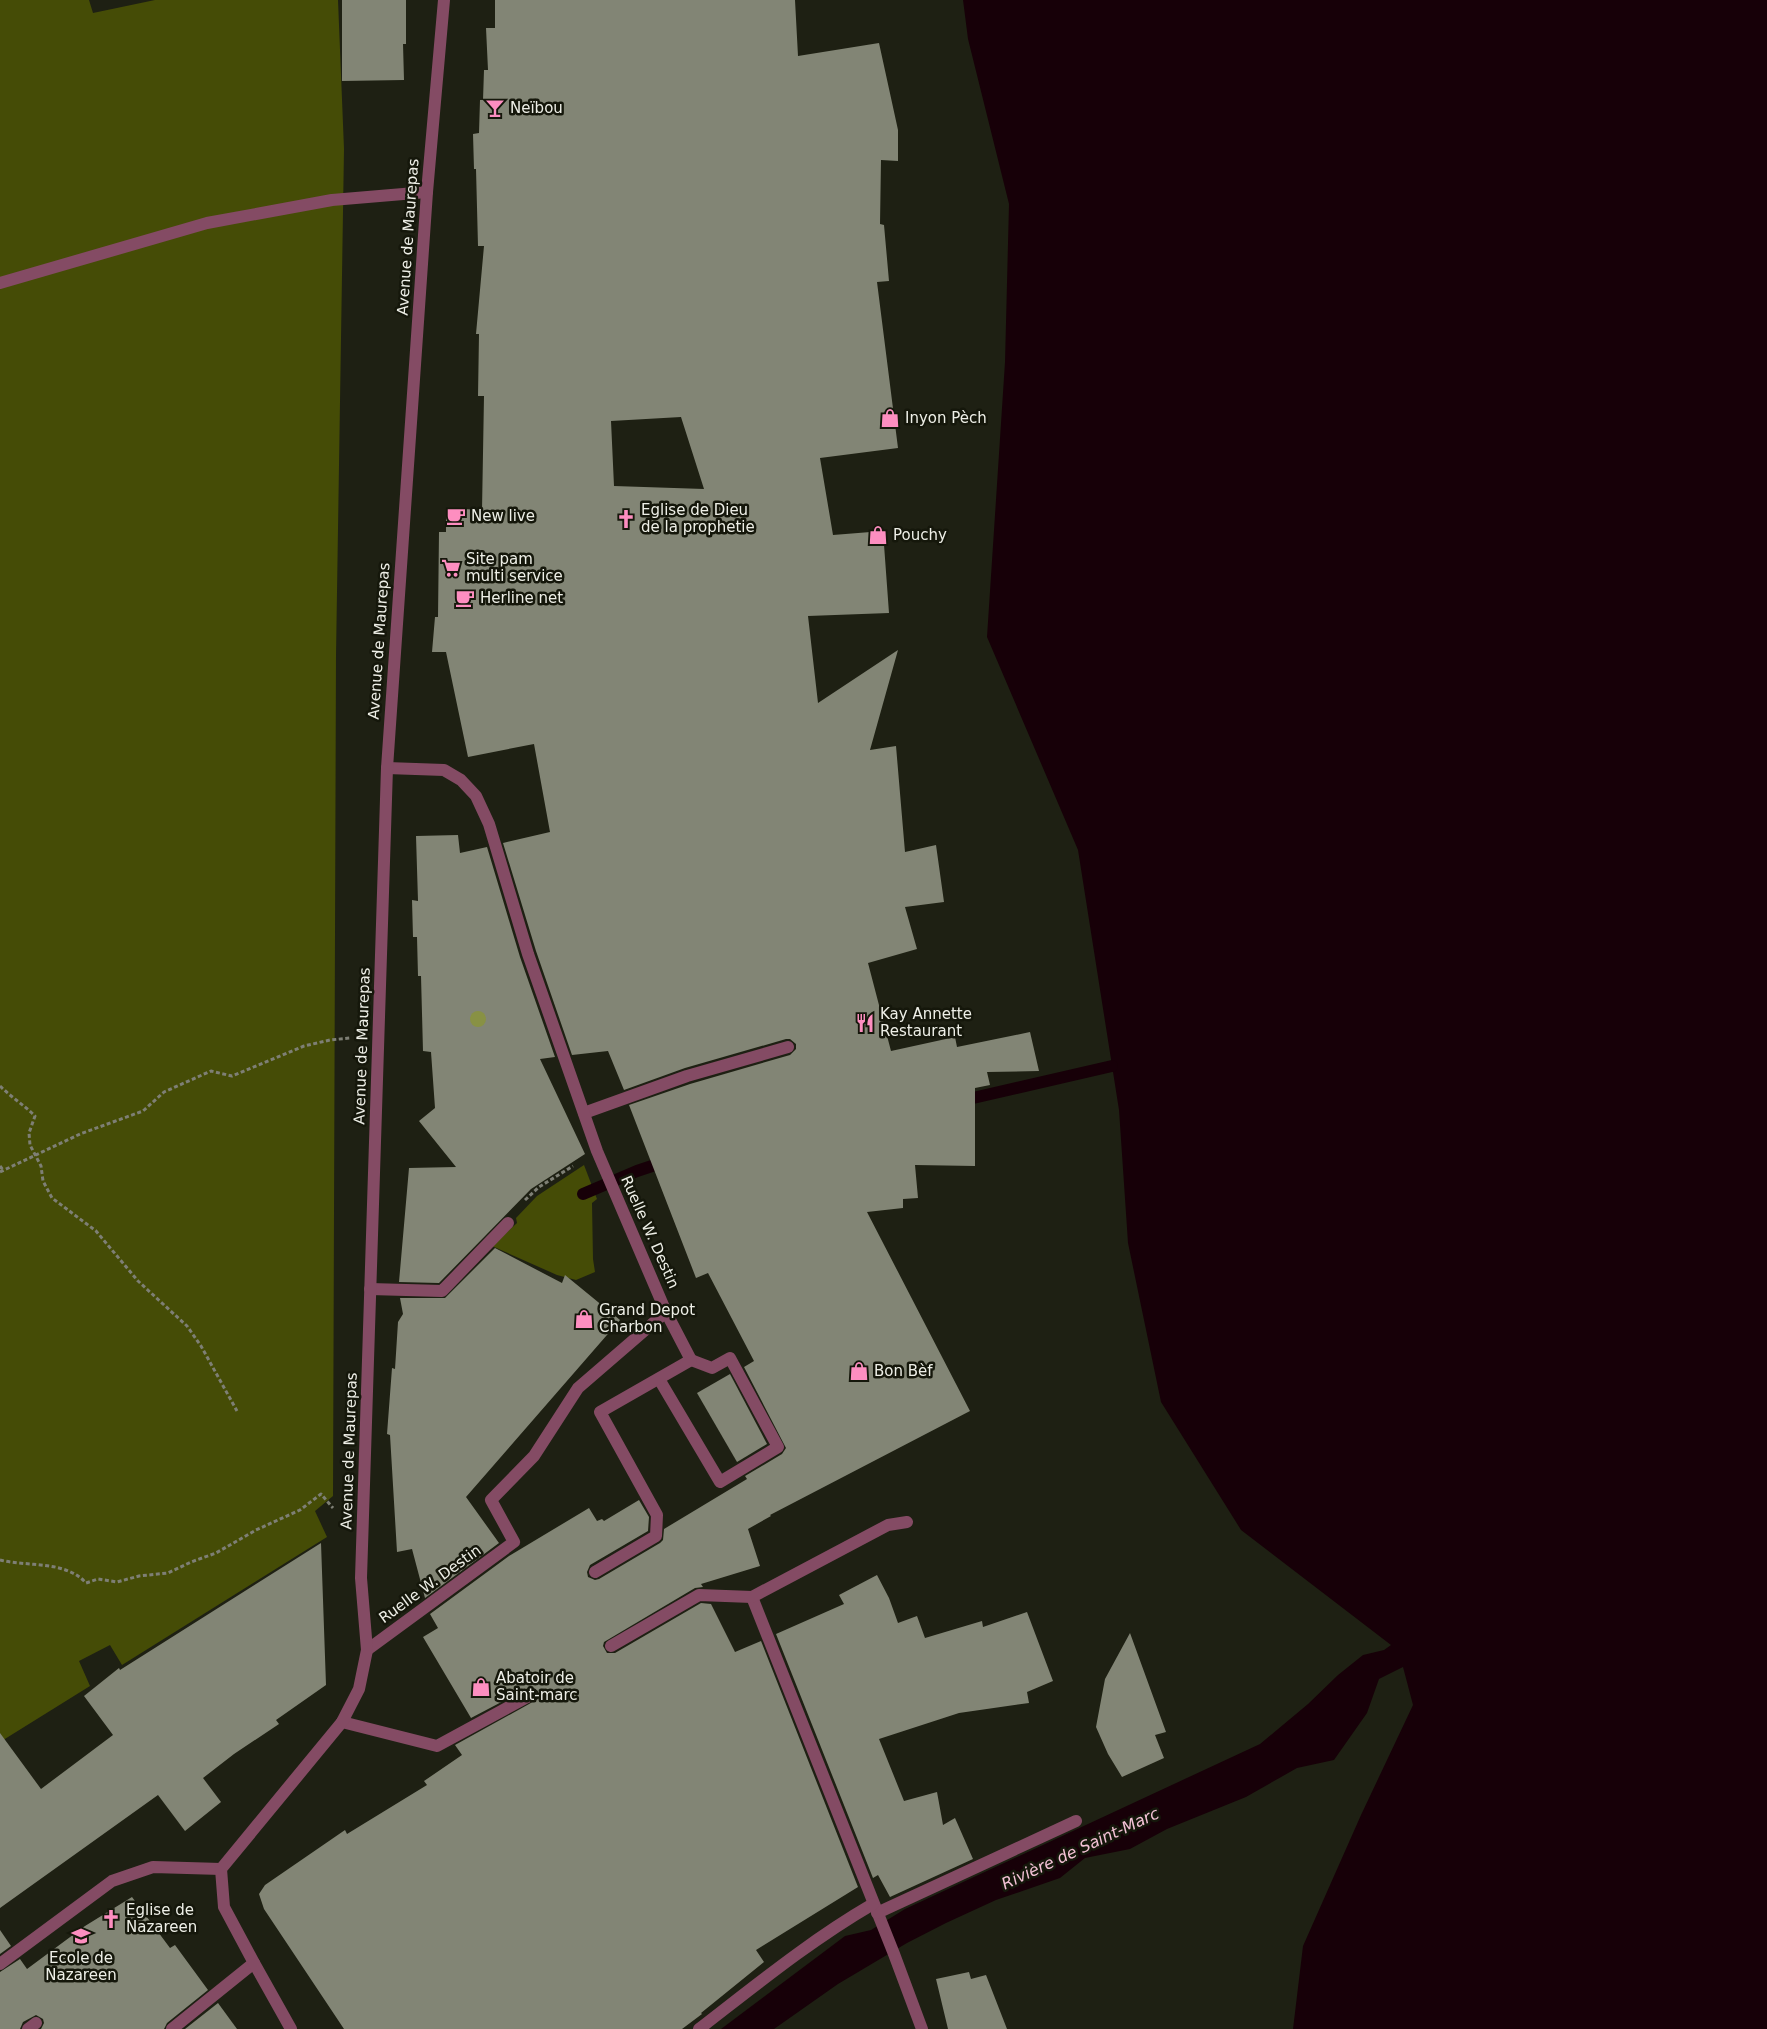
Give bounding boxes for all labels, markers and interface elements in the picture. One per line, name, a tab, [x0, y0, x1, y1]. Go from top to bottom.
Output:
bar icon: Neïbou	[484, 97, 506, 119]
place label: Neïbou	[510, 99, 563, 117]
street label: Avenue de Maurepas	[394, 158, 422, 316]
shop icon: Inyon Pèch	[879, 407, 901, 429]
place label: Inyon Pèch	[905, 409, 987, 427]
place label: Eglise de Dieu de la prophetie	[641, 501, 755, 536]
cafe icon: New live	[445, 505, 467, 527]
place label: New live	[471, 507, 535, 525]
church icon: Eglise de Dieu de la prophetie	[615, 508, 637, 530]
shop icon: Pouchy	[867, 524, 889, 546]
place label: Pouchy	[893, 526, 947, 544]
place label: Site pam multi service	[466, 550, 563, 585]
supermarket icon: Site pam multi service	[440, 557, 462, 579]
street label: Avenue de Maurepas	[365, 562, 393, 720]
cafe icon: Herline net	[454, 587, 476, 609]
place label: Herline net	[480, 589, 563, 607]
street label: Avenue de Maurepas	[350, 967, 374, 1125]
place label: Kay Annette Restaurant	[880, 1005, 972, 1040]
restaurant icon: Kay Annette Restaurant	[854, 1012, 876, 1034]
street label: Ruelle W. Destin	[617, 1173, 683, 1291]
place label: Grand Depot Charbon	[599, 1301, 695, 1336]
shop icon: Grand Depot Charbon	[573, 1308, 595, 1330]
shop icon: Bon Bèf	[848, 1360, 870, 1382]
place label: Bon Bèf	[874, 1362, 933, 1380]
street label: Avenue de Maurepas	[337, 1372, 361, 1530]
street label: Ruelle W. Destin	[376, 1541, 484, 1627]
place label: Abatoir de Saint-marc	[496, 1669, 578, 1704]
shop icon: Abatoir de Saint-marc	[470, 1676, 492, 1698]
water label: Rivière de Saint-Marc	[998, 1804, 1162, 1893]
place label: Eglise de Nazareen	[126, 1901, 197, 1936]
church icon: Eglise de Nazareen	[100, 1908, 122, 1930]
school or university icon: Ecole de Nazareen	[70, 1925, 92, 1947]
place label: Ecole de Nazareen	[45, 1949, 117, 1984]

